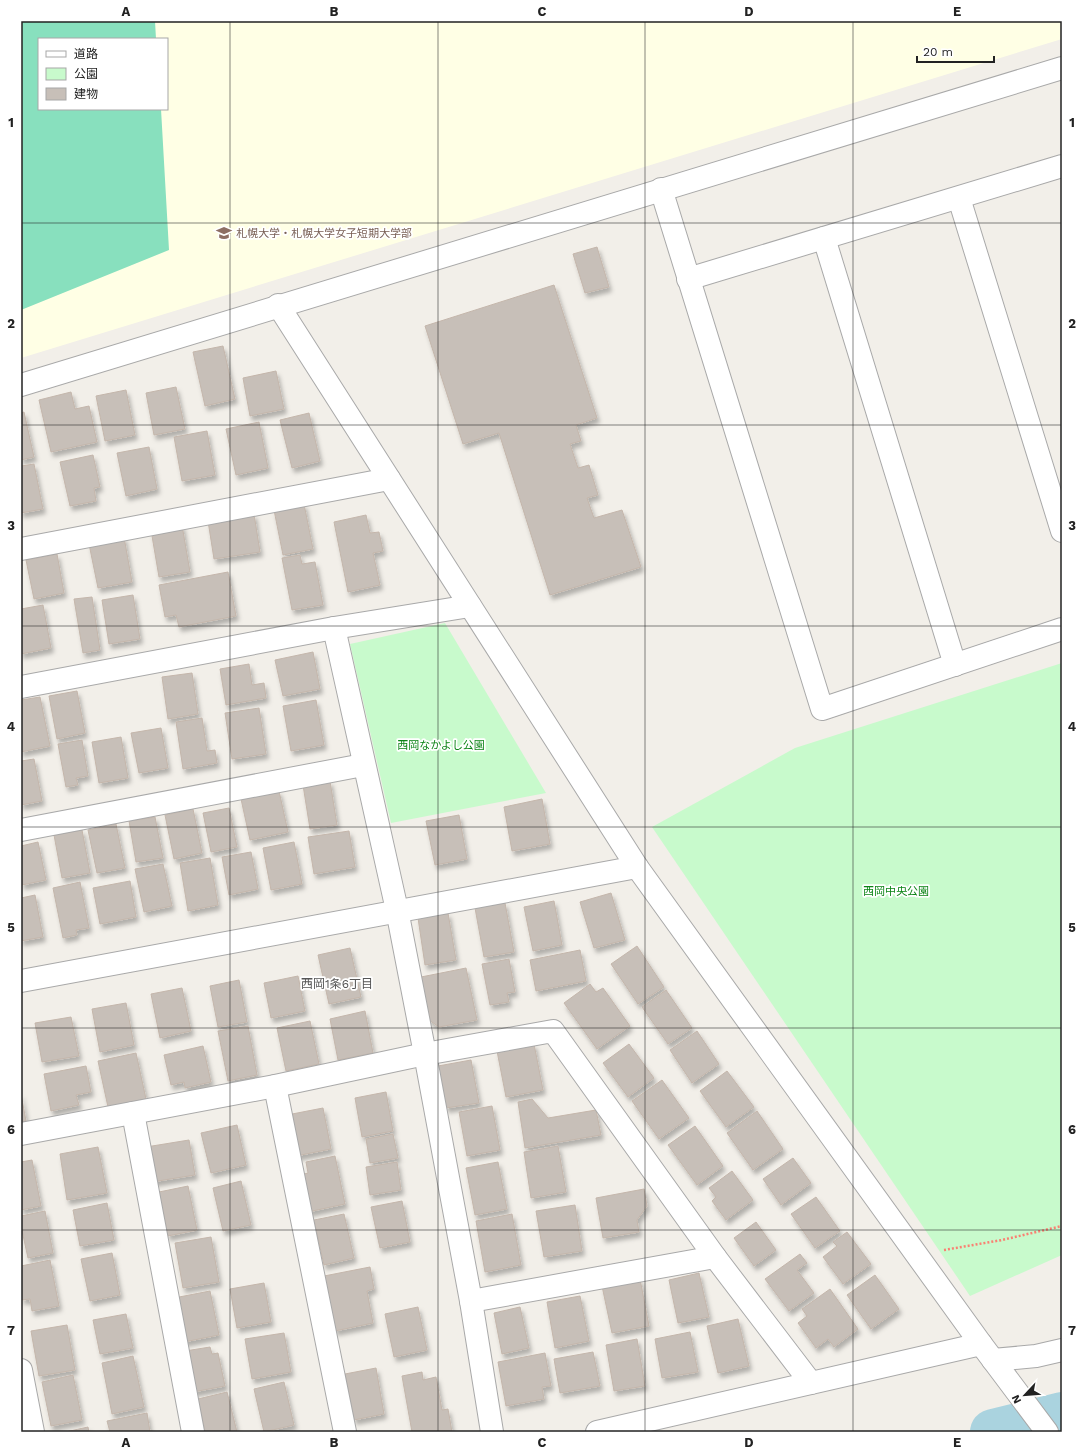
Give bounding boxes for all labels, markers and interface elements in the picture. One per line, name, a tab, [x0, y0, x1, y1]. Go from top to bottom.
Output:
text: A	[122, 4, 131, 19]
text: B	[330, 4, 339, 19]
text: C	[538, 4, 547, 19]
text: D	[744, 4, 754, 19]
text: E	[953, 4, 961, 19]
legend	[38, 38, 168, 110]
scale bar	[917, 38, 994, 64]
text: 20 m	[923, 45, 953, 59]
text: 道路	[74, 47, 98, 61]
text: 公園	[74, 67, 98, 81]
text: 建物	[74, 87, 98, 101]
text: 1	[8, 115, 14, 130]
text: 1	[1069, 115, 1075, 130]
school or university icon: 札幌大学・札幌大学女子短期大学部	[215, 224, 233, 242]
place label: 札幌大学・札幌大学女子短期大学部	[236, 227, 412, 240]
text: 2	[7, 316, 15, 331]
text: 2	[1068, 316, 1076, 331]
text: 3	[7, 518, 15, 533]
text: 3	[1068, 518, 1076, 533]
text: 4	[7, 719, 16, 734]
text: 4	[1068, 719, 1077, 734]
park label: 西岡なかよし公園	[397, 739, 485, 752]
park label: 西岡中央公園	[863, 885, 929, 898]
text: 5	[7, 920, 15, 935]
text: 5	[1068, 920, 1076, 935]
district label: 西岡1条6丁目	[301, 977, 373, 991]
text: 6	[7, 1122, 15, 1137]
text: 6	[1068, 1122, 1076, 1137]
text: 7	[7, 1323, 15, 1338]
text: 7	[1068, 1323, 1076, 1338]
north arrow	[1005, 1375, 1045, 1415]
text: N	[1009, 1393, 1024, 1406]
text: A	[122, 1435, 131, 1450]
text: B	[330, 1435, 339, 1450]
text: C	[538, 1435, 547, 1450]
text: D	[744, 1435, 754, 1450]
text: E	[953, 1435, 961, 1450]

